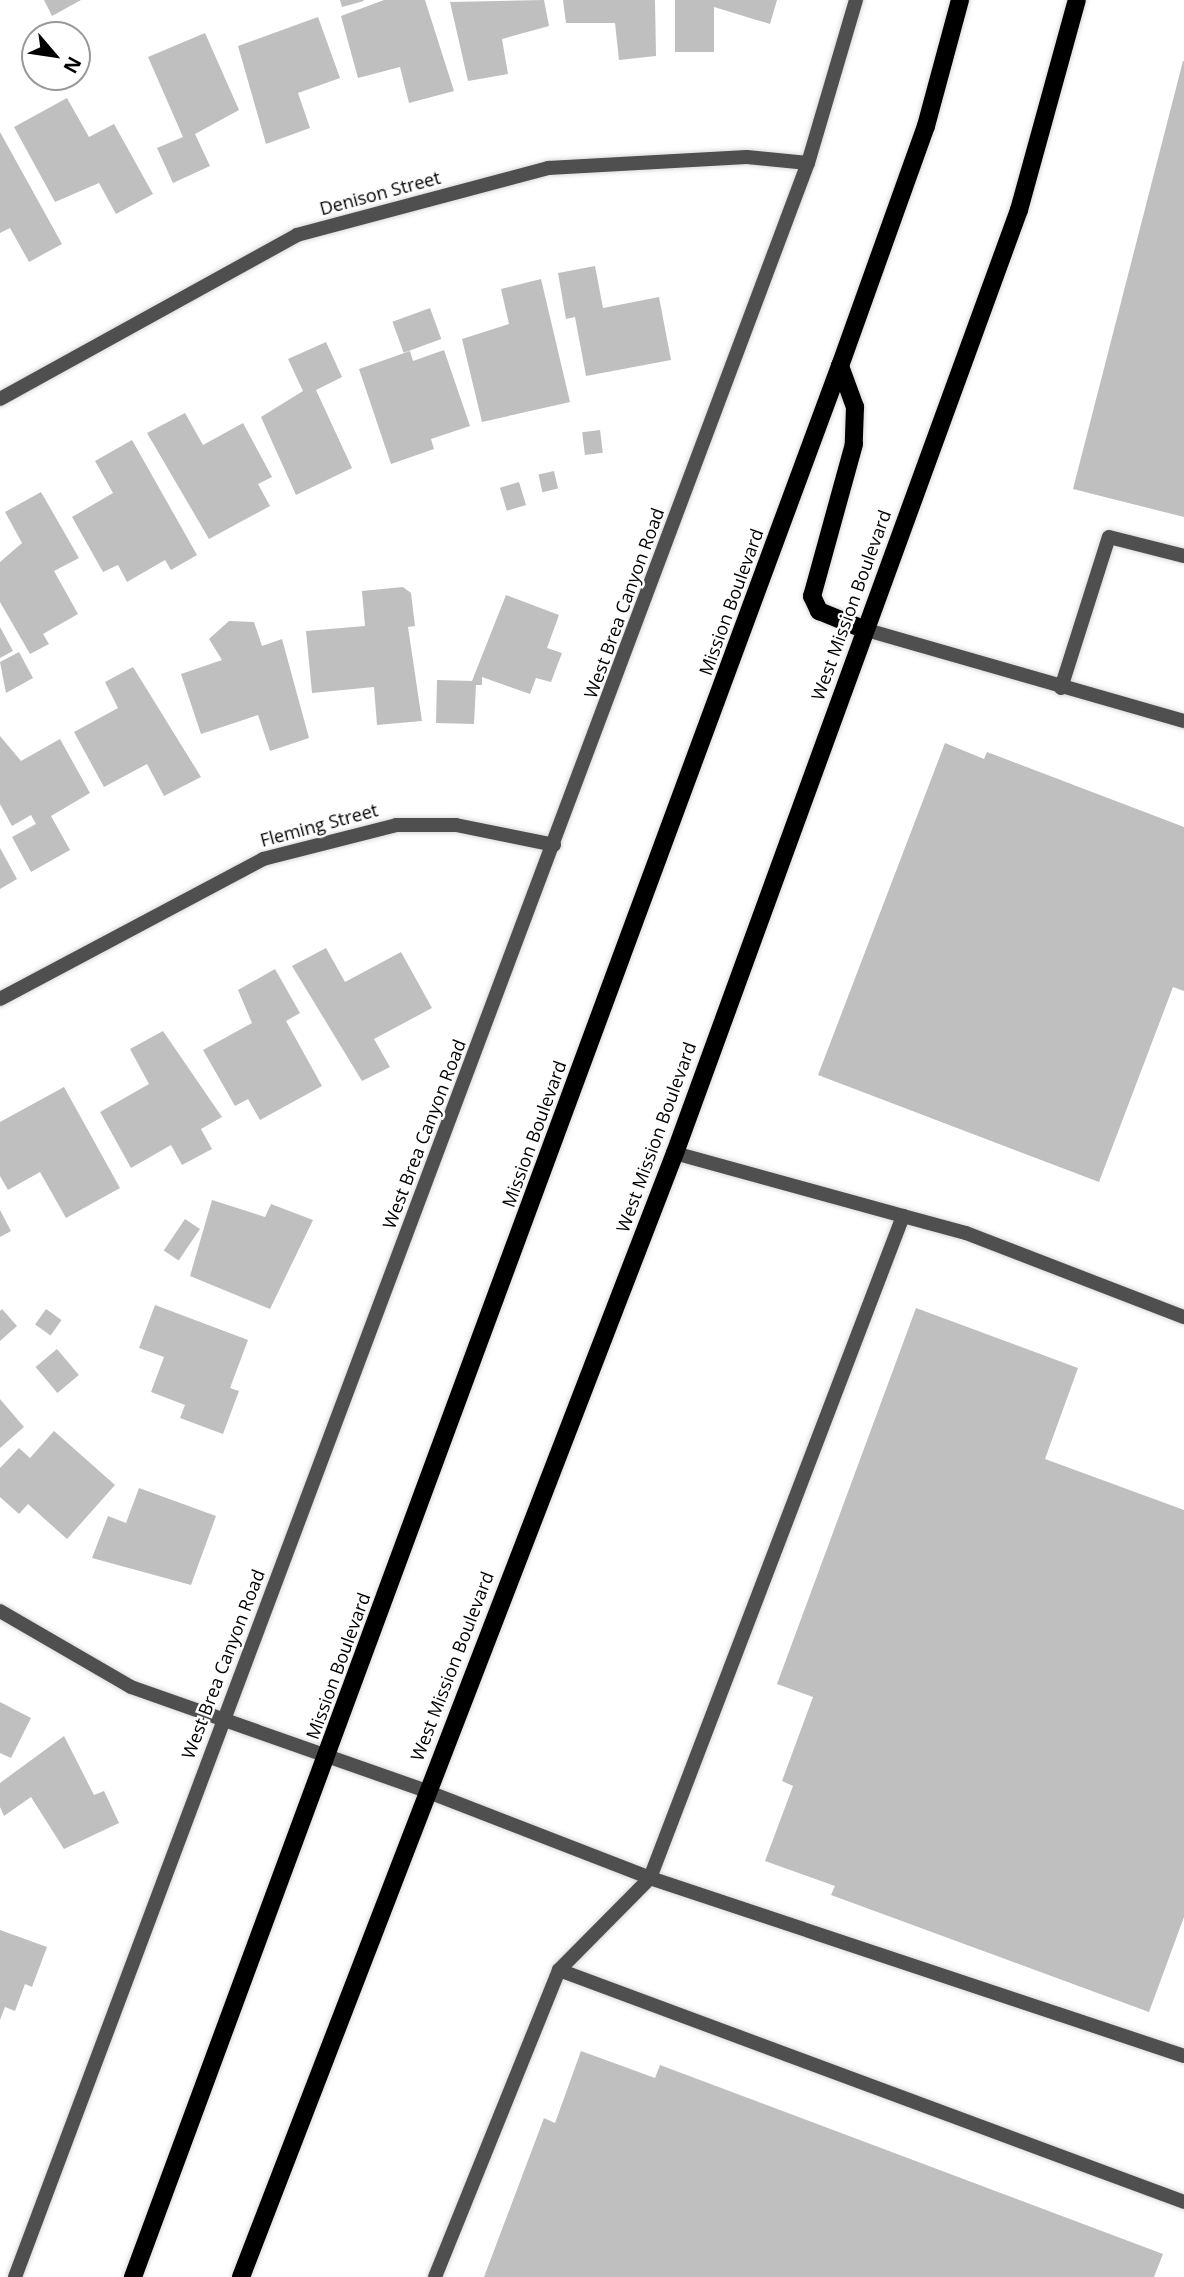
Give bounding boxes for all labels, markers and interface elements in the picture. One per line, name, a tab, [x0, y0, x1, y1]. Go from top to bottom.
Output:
north arrow	[21, 21, 91, 91]
text: N	[58, 52, 88, 78]
street label: Denison Street	[317, 167, 443, 219]
street label: West Brea Canyon Road	[579, 505, 669, 701]
street label: West Mission Boulevard	[806, 507, 896, 703]
street label: Mission Boulevard	[694, 526, 768, 678]
street label: Fleming Street	[258, 799, 380, 851]
street label: West Brea Canyon Road	[378, 1036, 470, 1232]
street label: West Mission Boulevard	[611, 1039, 701, 1235]
street label: Mission Boulevard	[497, 1058, 571, 1210]
street label: West Brea Canyon Road	[177, 1566, 269, 1762]
street label: West Mission Boulevard	[406, 1568, 498, 1764]
street label: Mission Boulevard	[301, 1590, 375, 1742]

